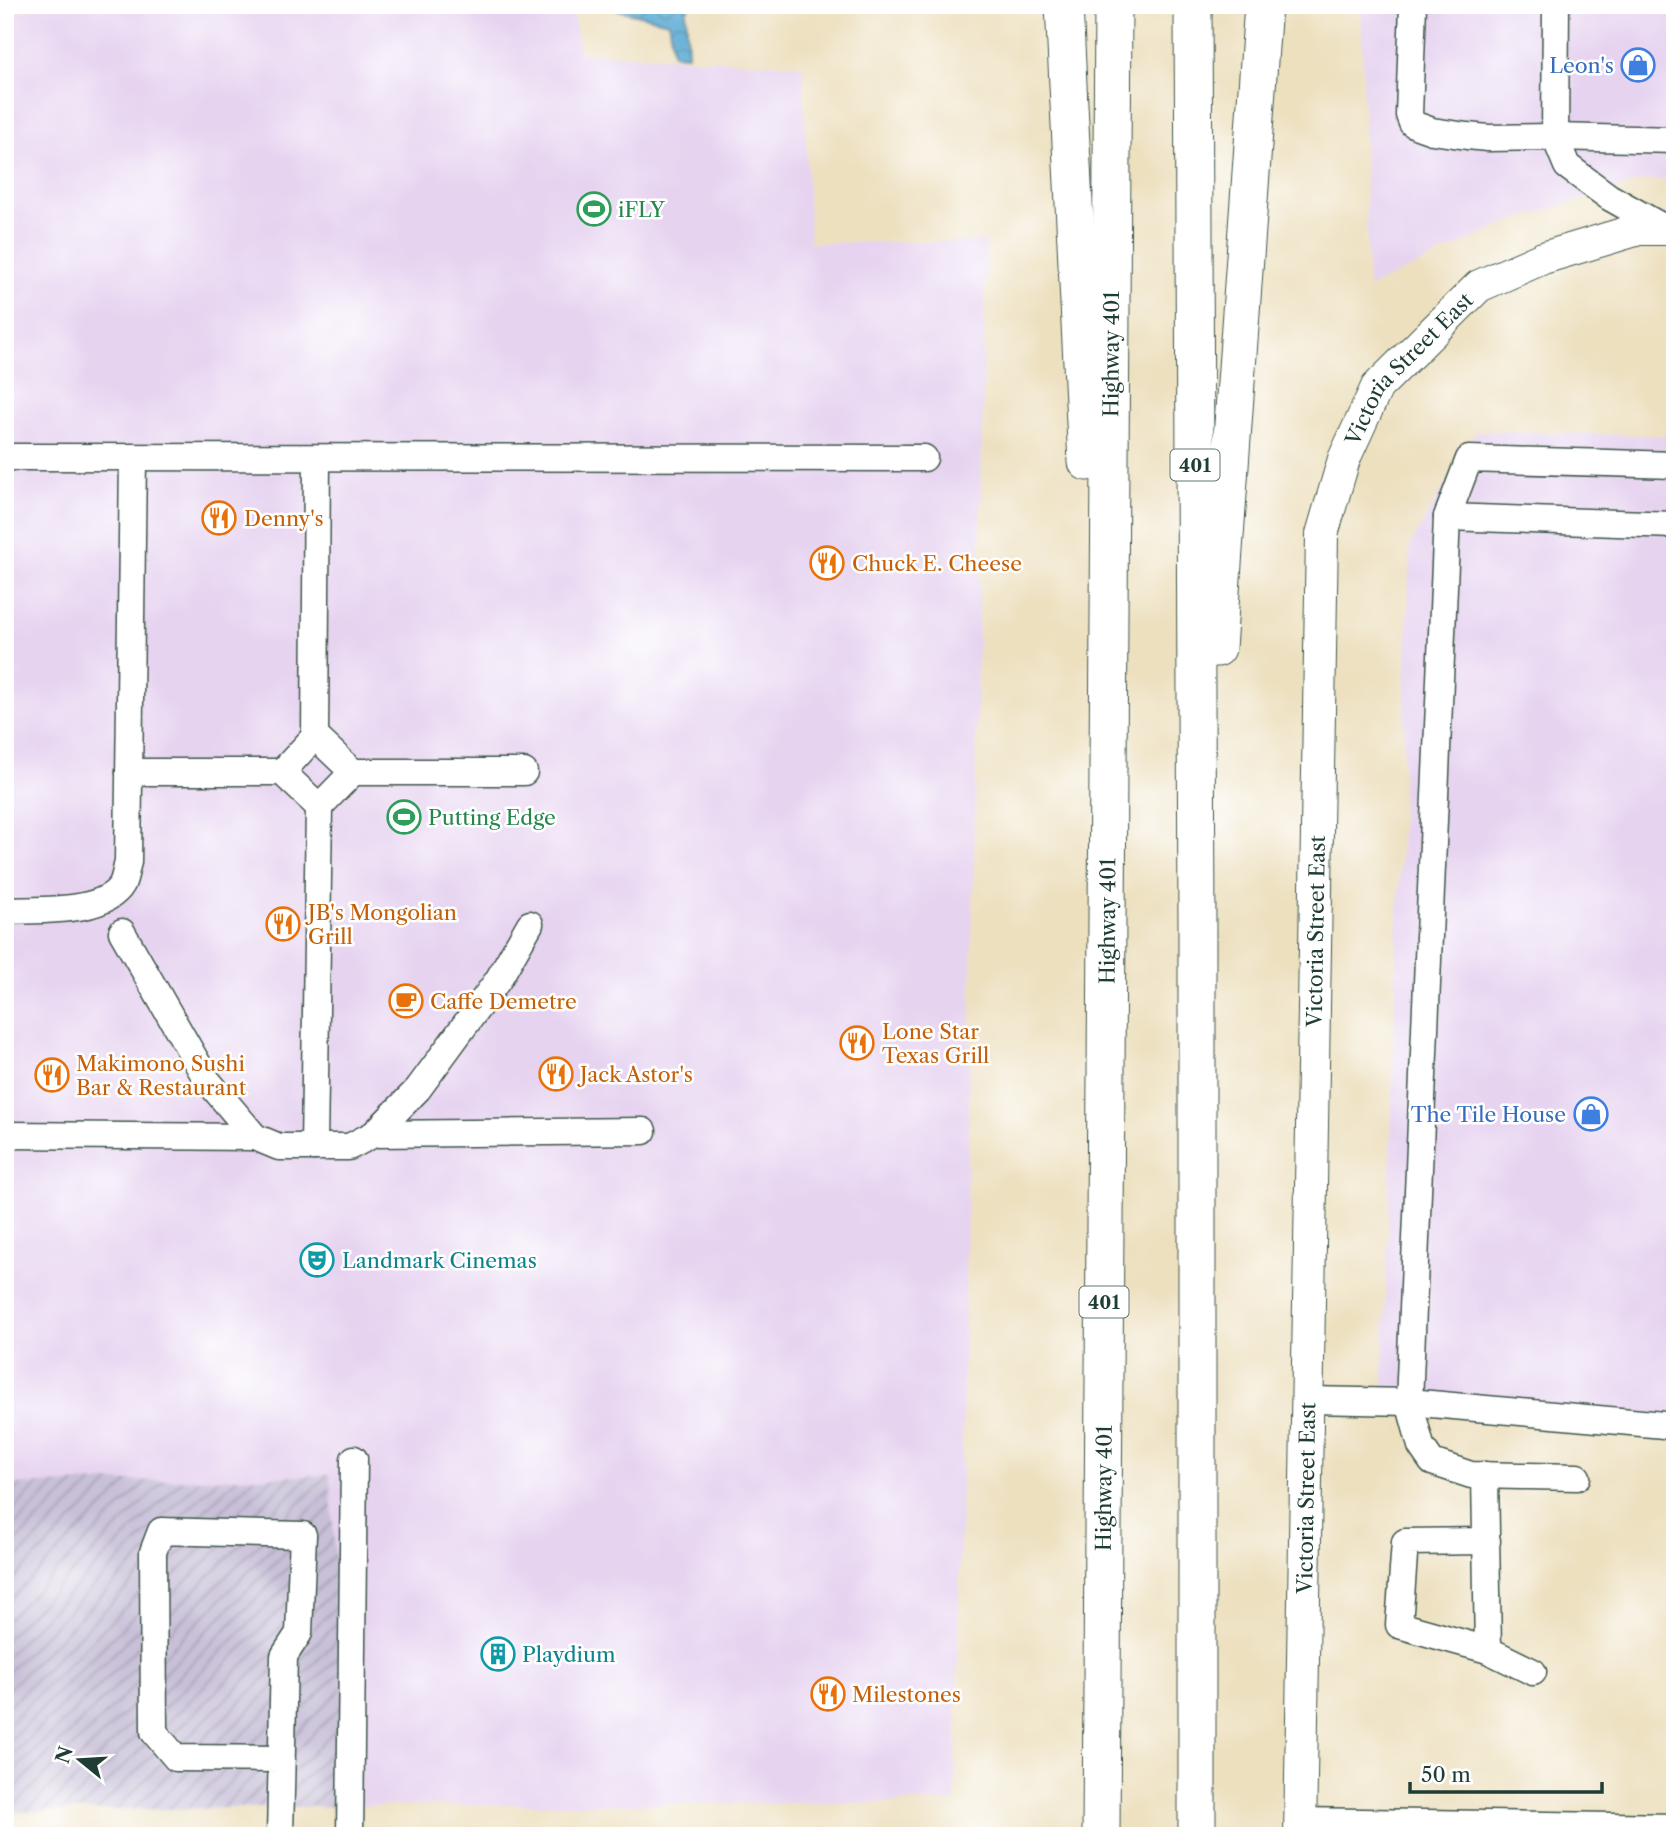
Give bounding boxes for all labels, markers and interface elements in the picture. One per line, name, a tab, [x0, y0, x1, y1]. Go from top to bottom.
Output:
shop icon: Leon's	[1619, 46, 1657, 84]
place label: Leon's	[1549, 53, 1614, 78]
sports icon: iFLY	[575, 190, 613, 228]
place label: iFLY	[618, 197, 666, 222]
street label: Victoria Street East	[1339, 287, 1478, 450]
street label: Highway 401	[1098, 291, 1124, 417]
road number: 401	[1170, 450, 1220, 480]
restaurant icon: Denny's	[200, 499, 238, 537]
place label: Denny's	[244, 506, 324, 531]
restaurant icon: Chuck E. Cheese	[808, 544, 846, 582]
place label: Chuck E. Cheese	[852, 551, 1022, 576]
sports icon: Putting Edge	[385, 798, 423, 836]
place label: Putting Edge	[428, 805, 556, 830]
street label: Victoria Street East	[1301, 834, 1329, 1028]
street label: Highway 401	[1094, 858, 1120, 984]
place label: JB's Mongolian Grill	[305, 900, 457, 949]
restaurant icon: JB's Mongolian Grill	[264, 905, 302, 943]
cafe icon: Caffe Demetre	[387, 982, 425, 1020]
place label: Caffe Demetre	[430, 989, 577, 1014]
place label: Lone Star Texas Grill	[882, 1019, 989, 1068]
restaurant icon: Lone Star Texas Grill	[838, 1024, 876, 1062]
place label: Makimono Sushi Bar & Restaurant	[76, 1051, 247, 1100]
restaurant icon: Jack Astor's	[537, 1055, 575, 1093]
restaurant icon: Makimono Sushi Bar & Restaurant	[33, 1056, 71, 1094]
place label: Jack Astor's	[577, 1062, 693, 1087]
shop icon: The Tile House	[1572, 1095, 1610, 1133]
place label: The Tile House	[1411, 1102, 1566, 1127]
theatre icon: Landmark Cinemas	[298, 1241, 336, 1279]
place label: Landmark Cinemas	[342, 1248, 537, 1273]
road number: 401	[1080, 1286, 1128, 1318]
street label: Victoria Street East	[1292, 1401, 1320, 1595]
street label: Highway 401	[1090, 1425, 1116, 1551]
building icon: Playdium	[479, 1635, 517, 1673]
place label: Playdium	[522, 1642, 616, 1667]
restaurant icon: Milestones	[809, 1675, 847, 1713]
place label: Milestones	[852, 1682, 961, 1707]
north arrow	[46, 1726, 116, 1796]
text: N	[51, 1743, 78, 1766]
scale bar	[1410, 1750, 1603, 1794]
text: 50 m	[1421, 1762, 1471, 1787]

